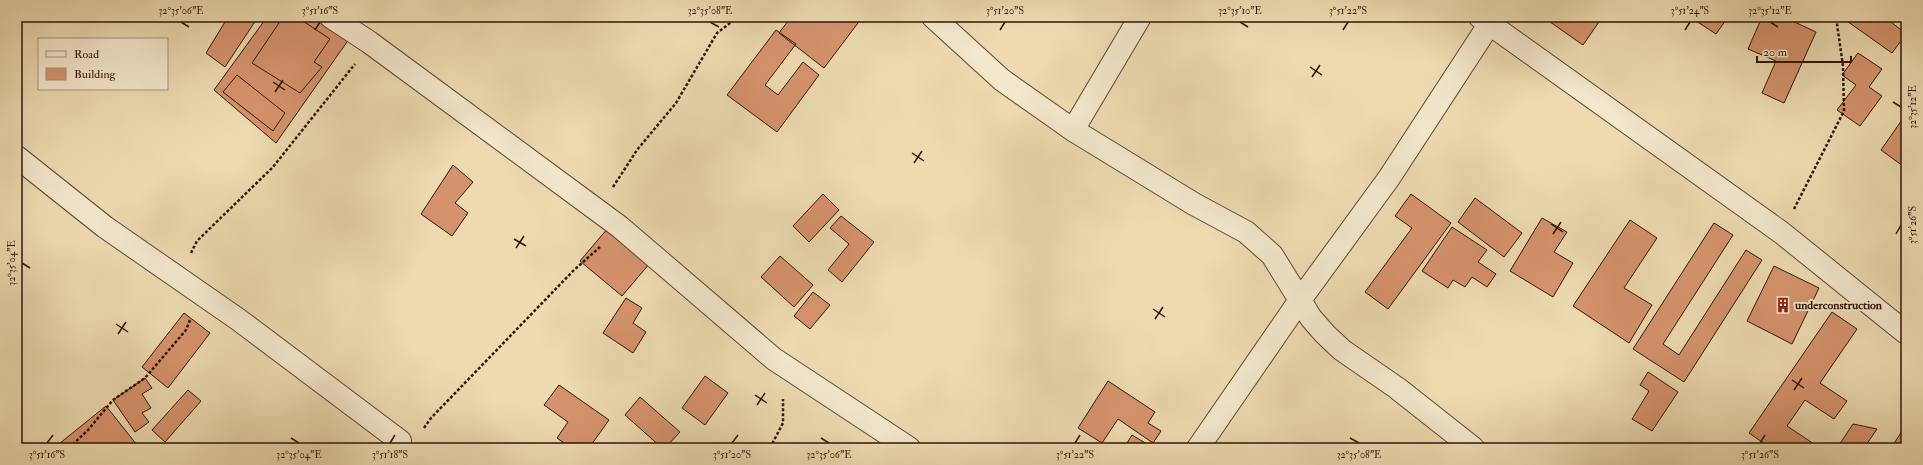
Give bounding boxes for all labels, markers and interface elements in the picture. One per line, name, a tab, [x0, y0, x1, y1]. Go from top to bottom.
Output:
text: 32°35'06"E	[159, 5, 203, 17]
text: 3°51'16"S	[302, 5, 338, 17]
text: 32°35'08"E	[688, 5, 732, 17]
text: 3°51'20"S	[986, 5, 1024, 17]
text: 32°35'10"E	[1218, 5, 1262, 17]
text: 3°51'22"S	[1329, 5, 1367, 17]
text: 3°51'24"S	[1671, 5, 1709, 17]
text: 32°35'12"E	[1748, 5, 1792, 17]
legend	[38, 38, 168, 90]
scale bar	[1757, 38, 1851, 64]
text: 20 m	[1763, 45, 1788, 60]
text: Road	[74, 47, 99, 62]
text: Building	[74, 67, 117, 82]
text: 32°35'12"E	[1907, 85, 1919, 129]
text: 3°51'26"S	[1907, 206, 1919, 244]
text: 32°35'04"E	[6, 240, 18, 286]
building icon: underconstruction	[1774, 296, 1792, 314]
place label: underconstruction	[1794, 298, 1883, 313]
text: 3°51'16"S	[29, 449, 65, 461]
text: 32°35'04"E	[276, 449, 322, 461]
text: 3°51'18"S	[372, 449, 408, 461]
text: 3°51'20"S	[713, 449, 751, 461]
text: 32°35'06"E	[807, 449, 851, 461]
text: 3°51'22"S	[1056, 449, 1094, 461]
text: 32°35'08"E	[1337, 449, 1381, 461]
text: 3°51'26"S	[1741, 449, 1779, 461]

